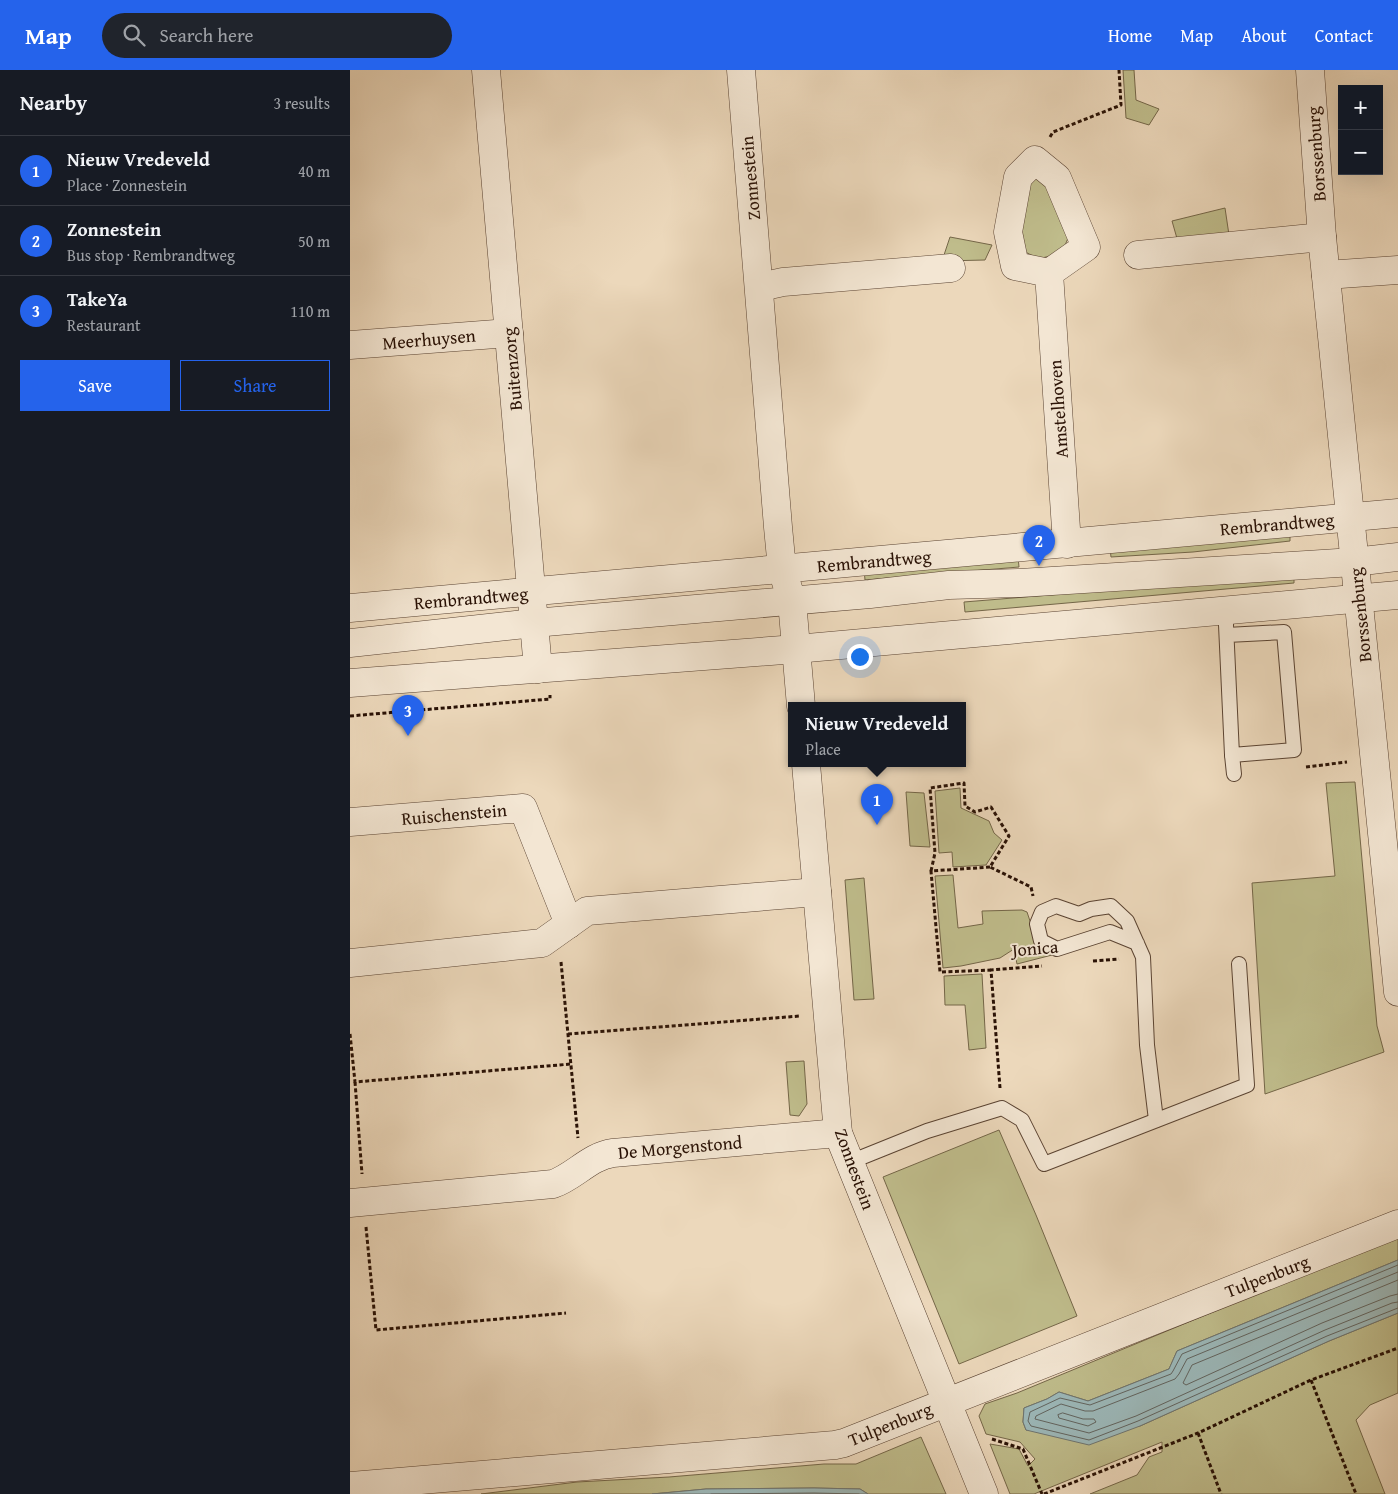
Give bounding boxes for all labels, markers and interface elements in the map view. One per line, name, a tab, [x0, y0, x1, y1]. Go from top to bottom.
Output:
search box	[102, 13, 452, 58]
text: Map	[25, 18, 72, 53]
icon: search	[120, 21, 148, 49]
text: Search here	[160, 21, 253, 49]
text: Home	[1108, 22, 1152, 49]
text: Map	[1180, 22, 1213, 49]
text: About	[1241, 22, 1287, 49]
text: Contact	[1315, 22, 1373, 49]
map controls	[1338, 85, 1383, 175]
button: +	[1338, 85, 1383, 130]
text: Nearby	[20, 87, 87, 118]
text: 3 results	[273, 91, 330, 115]
street label: Borssenburg	[1299, 106, 1333, 202]
button: −	[1338, 130, 1383, 175]
street label: Zonnestein	[733, 135, 767, 221]
text: Nieuw Vredeveld	[67, 145, 210, 173]
text: 1	[32, 159, 40, 183]
text: 40 m	[298, 159, 330, 183]
text: Place · Zonnestein	[67, 173, 187, 197]
text: Zonnestein	[67, 215, 161, 243]
text: 2	[32, 229, 40, 253]
text: 50 m	[298, 229, 330, 253]
text: Bus stop · Rembrandtweg	[67, 243, 235, 267]
text: TakeYa	[67, 285, 127, 313]
text: 3	[32, 299, 40, 323]
text: 110 m	[290, 299, 330, 323]
text: Restaurant	[67, 313, 141, 337]
street label: Meerhuysen	[381, 321, 477, 357]
street label: Buitenzorg	[495, 326, 529, 412]
street label: Amstelhoven	[1041, 359, 1075, 459]
button: Save	[20, 360, 170, 411]
button: Share	[180, 360, 330, 411]
street label: Rembrandtweg	[1219, 506, 1335, 542]
pin: 2	[1023, 525, 1055, 566]
street label: Rembrandtweg	[816, 543, 932, 579]
street label: Borssenburg	[1342, 566, 1378, 664]
street label: Rembrandtweg	[413, 580, 529, 616]
your location	[847, 644, 873, 670]
pin: 3	[392, 695, 424, 736]
popup	[788, 702, 966, 767]
text: Nieuw Vredeveld	[806, 709, 948, 737]
text: Place	[806, 737, 841, 761]
pin: 1	[861, 784, 893, 825]
street label: Ruischenstein	[400, 796, 508, 832]
street label: Jonica	[1009, 932, 1060, 964]
street label: Zonnestein	[828, 1125, 882, 1213]
street label: De Morgenstond	[617, 1128, 744, 1166]
street label: Tulpenburg	[1221, 1248, 1313, 1304]
street label: Tulpenburg	[844, 1395, 936, 1453]

